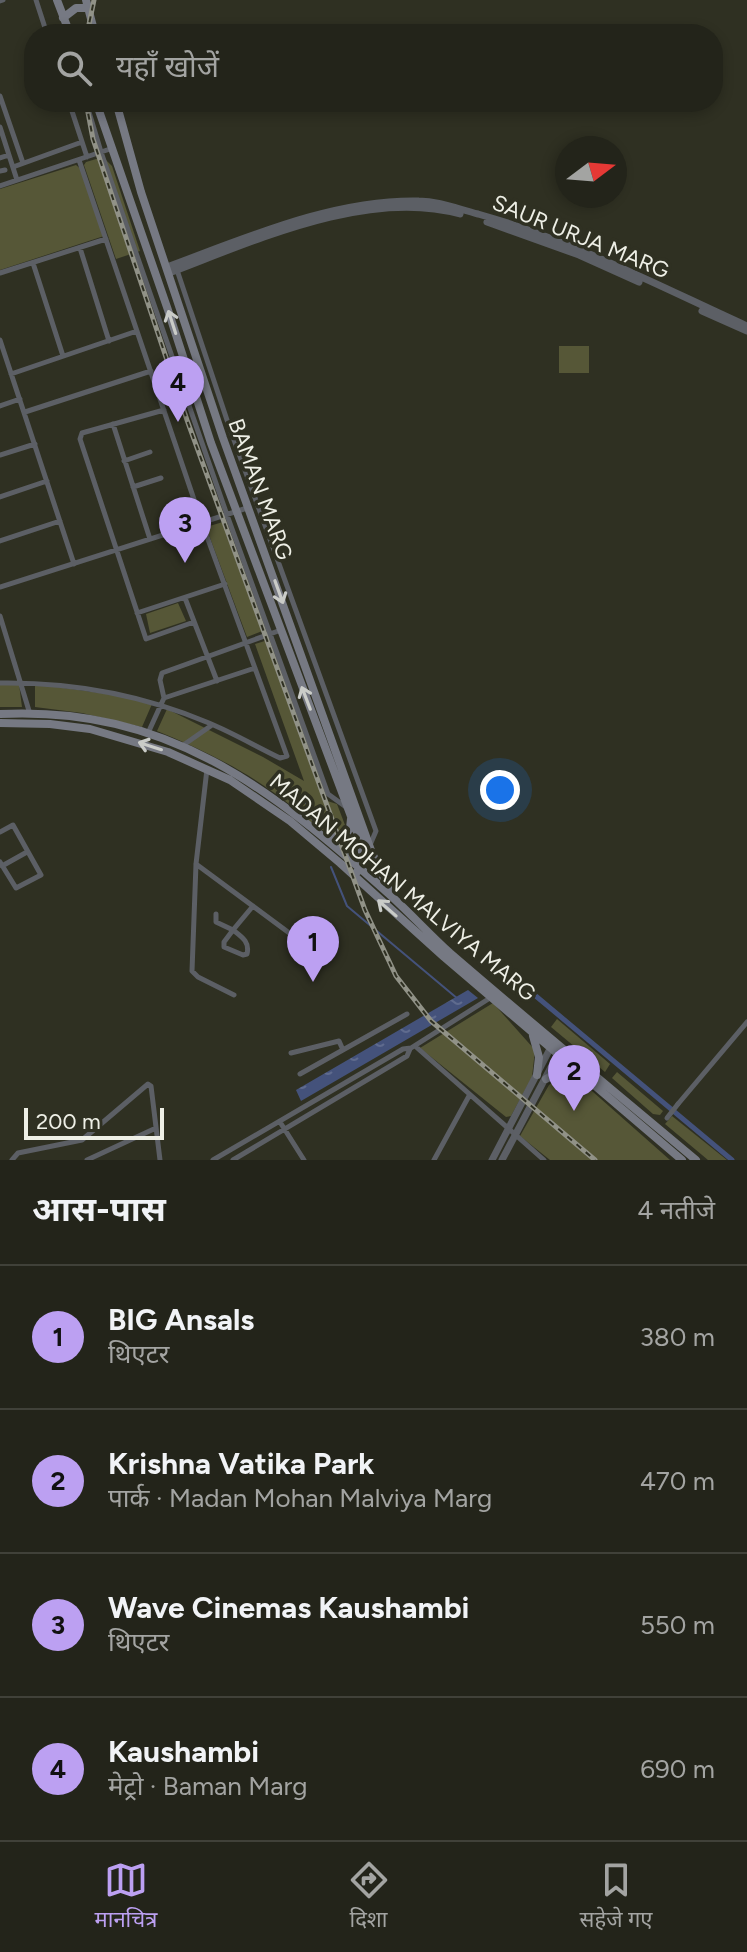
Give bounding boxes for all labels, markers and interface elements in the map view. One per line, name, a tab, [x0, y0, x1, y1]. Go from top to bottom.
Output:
search box	[24, 24, 723, 112]
icon: search	[52, 46, 96, 90]
text: यहाँ खोजें	[116, 48, 219, 85]
north arrow	[555, 136, 627, 208]
street label: SAUR URJA MARG	[489, 189, 673, 284]
one-way arrow	[164, 309, 179, 334]
pin: 4	[152, 356, 204, 422]
street label: BAMAN MARG	[222, 415, 299, 563]
pin: 3	[159, 497, 211, 563]
one-way arrow	[273, 579, 287, 603]
one-way arrow	[298, 687, 312, 711]
one-way arrow	[137, 738, 163, 753]
street label: MADAN MOHAN MALVIYA MARG	[264, 768, 541, 1007]
your location	[480, 770, 520, 810]
one-way arrow	[378, 899, 398, 917]
pin: 1	[287, 916, 339, 982]
pin: 2	[548, 1045, 600, 1111]
scale bar	[24, 1104, 164, 1140]
text: 200 m	[36, 1108, 101, 1135]
text: आस-पास	[32, 1189, 166, 1230]
text: 4 नतीजे	[637, 1194, 715, 1226]
text: BIG Ansals	[108, 1301, 254, 1338]
text: 1	[53, 1321, 63, 1353]
text: 380 m	[640, 1321, 715, 1353]
text: थिएटर	[108, 1338, 169, 1370]
text: Krishna Vatika Park	[108, 1445, 374, 1482]
text: 2	[50, 1465, 66, 1497]
text: 470 m	[640, 1465, 715, 1497]
text: पार्क · Madan Mohan Malviya Marg	[108, 1482, 492, 1514]
text: Wave Cinemas Kaushambi	[108, 1589, 469, 1626]
text: 3	[51, 1609, 65, 1641]
text: 550 m	[640, 1609, 715, 1641]
text: थिएटर	[108, 1626, 169, 1658]
text: Kaushambi	[108, 1733, 259, 1770]
text: 4	[50, 1753, 66, 1785]
text: 690 m	[640, 1753, 715, 1785]
text: मेट्रो · Baman Marg	[108, 1770, 308, 1802]
tab: मानचित्र	[95, 1858, 157, 1936]
tab: दिशा	[347, 1858, 391, 1936]
tab: सहेजे गए	[580, 1858, 652, 1936]

